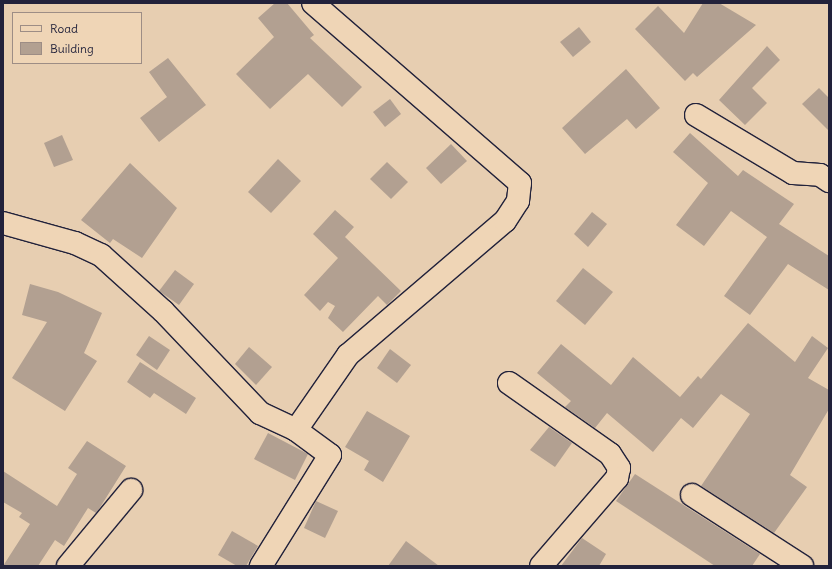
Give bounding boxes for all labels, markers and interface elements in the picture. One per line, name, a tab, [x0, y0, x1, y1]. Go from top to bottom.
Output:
legend	[12, 12, 142, 64]
text: Road	[50, 21, 78, 36]
text: Building	[50, 41, 94, 56]

